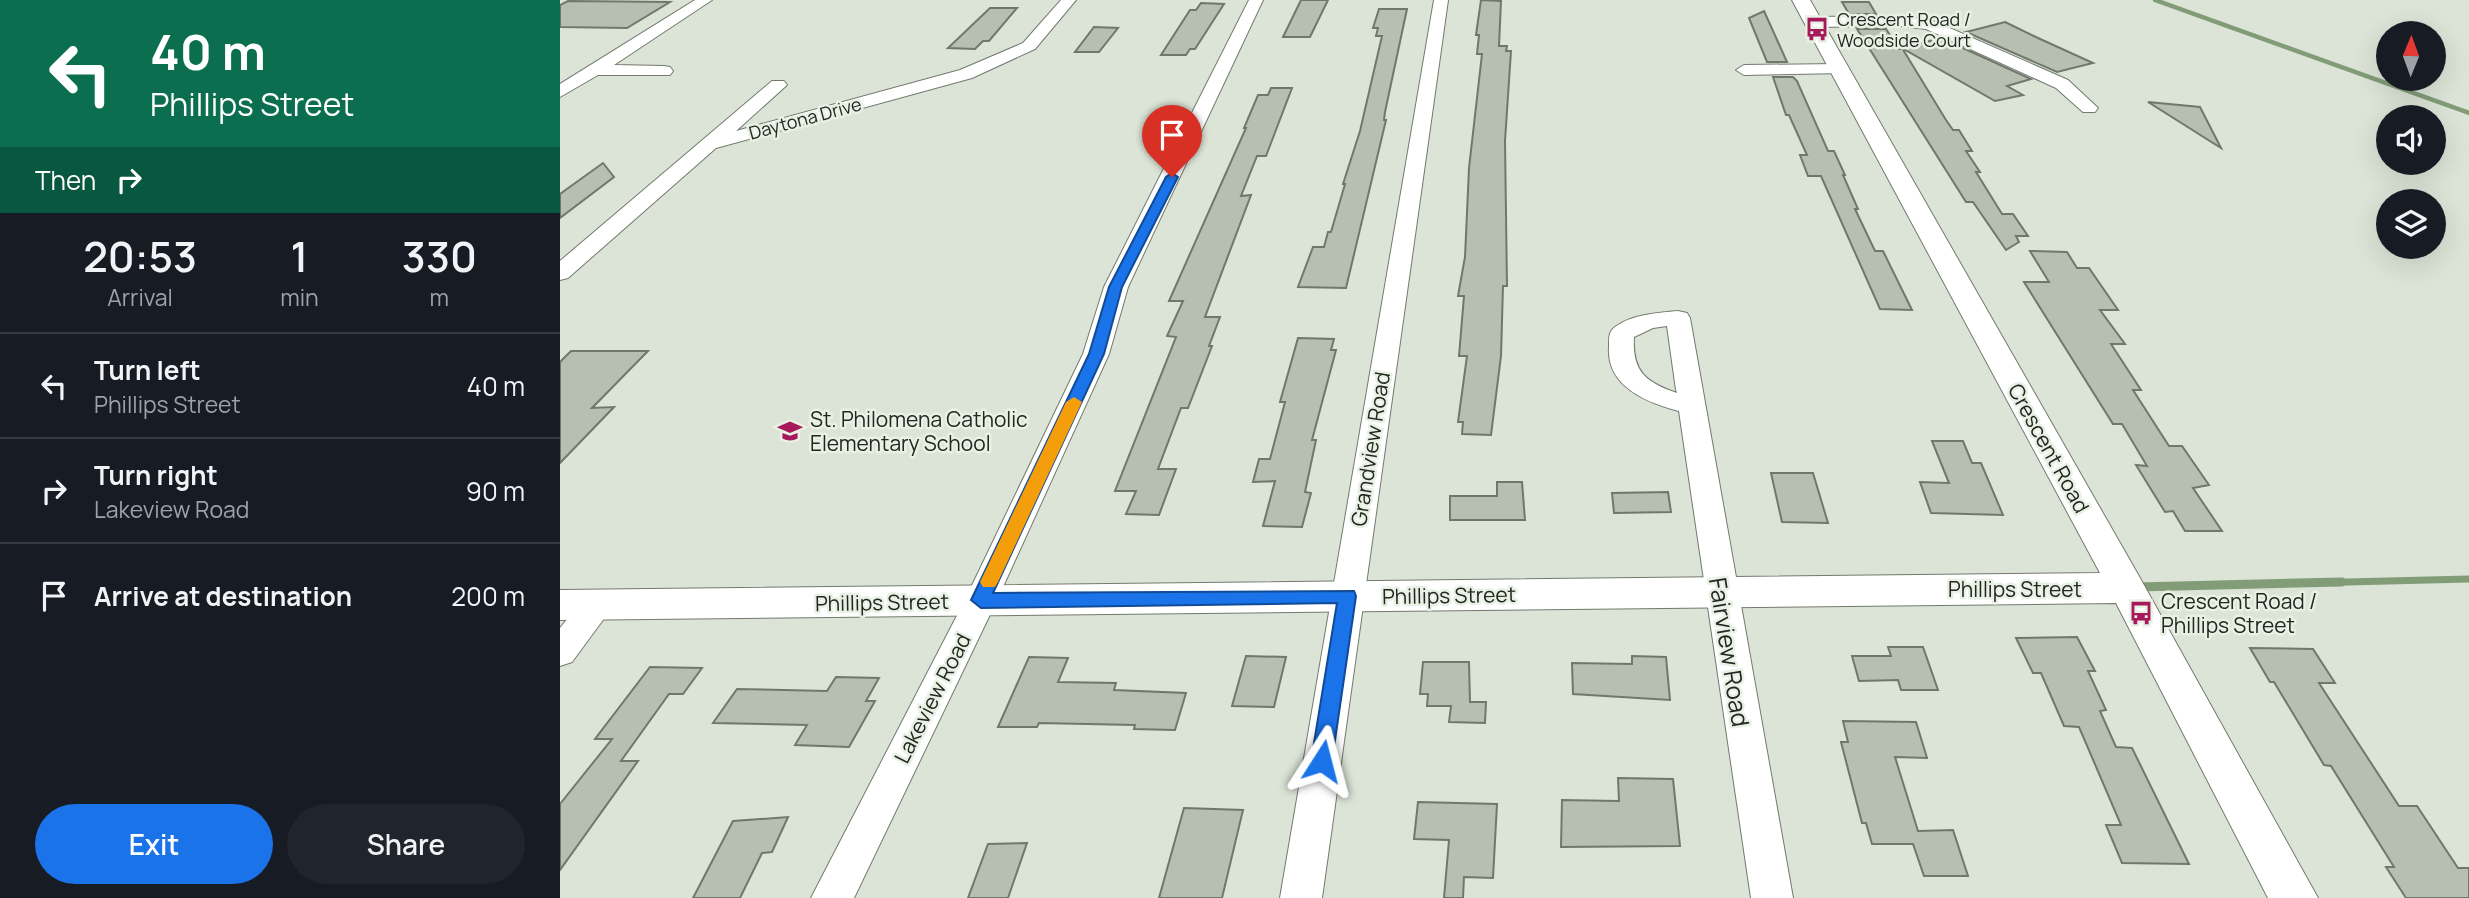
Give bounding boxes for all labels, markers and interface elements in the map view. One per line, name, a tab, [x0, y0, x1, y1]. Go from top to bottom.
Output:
place label: Crescent Road / Woodside Court	[1837, 7, 1971, 52]
bus stop icon: Crescent Road / Woodside Court	[1803, 15, 1831, 43]
text: 40 m	[150, 18, 266, 85]
north arrow	[2376, 21, 2446, 91]
map controls	[2376, 21, 2446, 259]
icon: left	[35, 28, 126, 119]
text: Phillips Street	[150, 82, 354, 126]
street label: Daytona Drive	[746, 91, 864, 145]
pin	[1142, 105, 1202, 177]
button: sound	[2376, 105, 2446, 175]
icon: arrive	[1153, 116, 1191, 154]
icon: right	[110, 161, 148, 199]
text: Then	[35, 162, 96, 198]
button: layers	[2376, 189, 2446, 259]
text: 20:53	[83, 227, 197, 285]
text: 1	[291, 227, 308, 285]
text: 330	[402, 227, 477, 285]
text: Arrival	[107, 281, 173, 313]
text: min	[280, 281, 319, 313]
text: m	[430, 281, 449, 313]
text: Turn left	[94, 352, 201, 388]
icon: left	[35, 367, 73, 405]
text: 40 m	[467, 368, 525, 404]
street label: Grandview Road	[1344, 370, 1396, 528]
street label: Crescent Road	[2002, 378, 2096, 518]
text: Phillips Street	[94, 388, 241, 420]
place label: St. Philomena Catholic Elementary School	[810, 405, 1028, 457]
school or university icon: St. Philomena Catholic Elementary School	[776, 417, 804, 445]
text: Turn right	[94, 457, 218, 493]
icon: right	[35, 472, 73, 510]
text: 90 m	[466, 473, 525, 509]
text: Lakeview Road	[94, 493, 249, 525]
street label: Fairview Road	[1702, 575, 1758, 729]
street label: Phillips Street	[1948, 575, 2082, 603]
icon: arrive	[35, 577, 73, 615]
text: Arrive at destination	[94, 578, 352, 614]
text: 200 m	[451, 578, 525, 614]
street label: Phillips Street	[1382, 580, 1516, 610]
street label: Phillips Street	[815, 587, 949, 617]
place label: Crescent Road / Phillips Street	[2161, 587, 2317, 639]
bus stop icon: Crescent Road / Phillips Street	[2127, 599, 2155, 627]
street label: Lakeview Road	[887, 628, 977, 768]
position arrow	[1285, 724, 1359, 798]
button: Exit	[35, 804, 273, 884]
button: Share	[287, 804, 525, 884]

